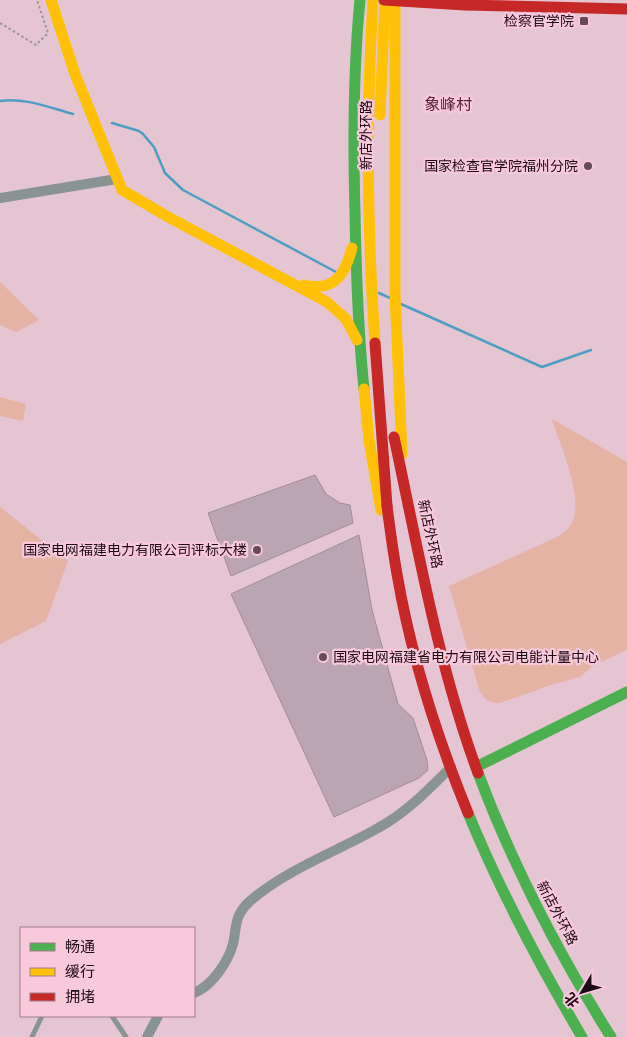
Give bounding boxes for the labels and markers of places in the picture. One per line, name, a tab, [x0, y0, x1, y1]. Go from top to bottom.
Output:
place label: 检察官学院	[504, 13, 574, 30]
marker: 检察官学院	[578, 15, 590, 27]
place label: 国家检查官学院福州分院	[424, 158, 578, 175]
marker: 国家检查官学院福州分院	[582, 160, 594, 172]
place label: 国家电网福建电力有限公司评标大楼	[23, 542, 247, 559]
marker: 国家电网福建电力有限公司评标大楼	[251, 544, 263, 556]
place label: 国家电网福建省电力有限公司电能计量中心	[333, 649, 599, 666]
marker: 国家电网福建省电力有限公司电能计量中心	[317, 651, 329, 663]

